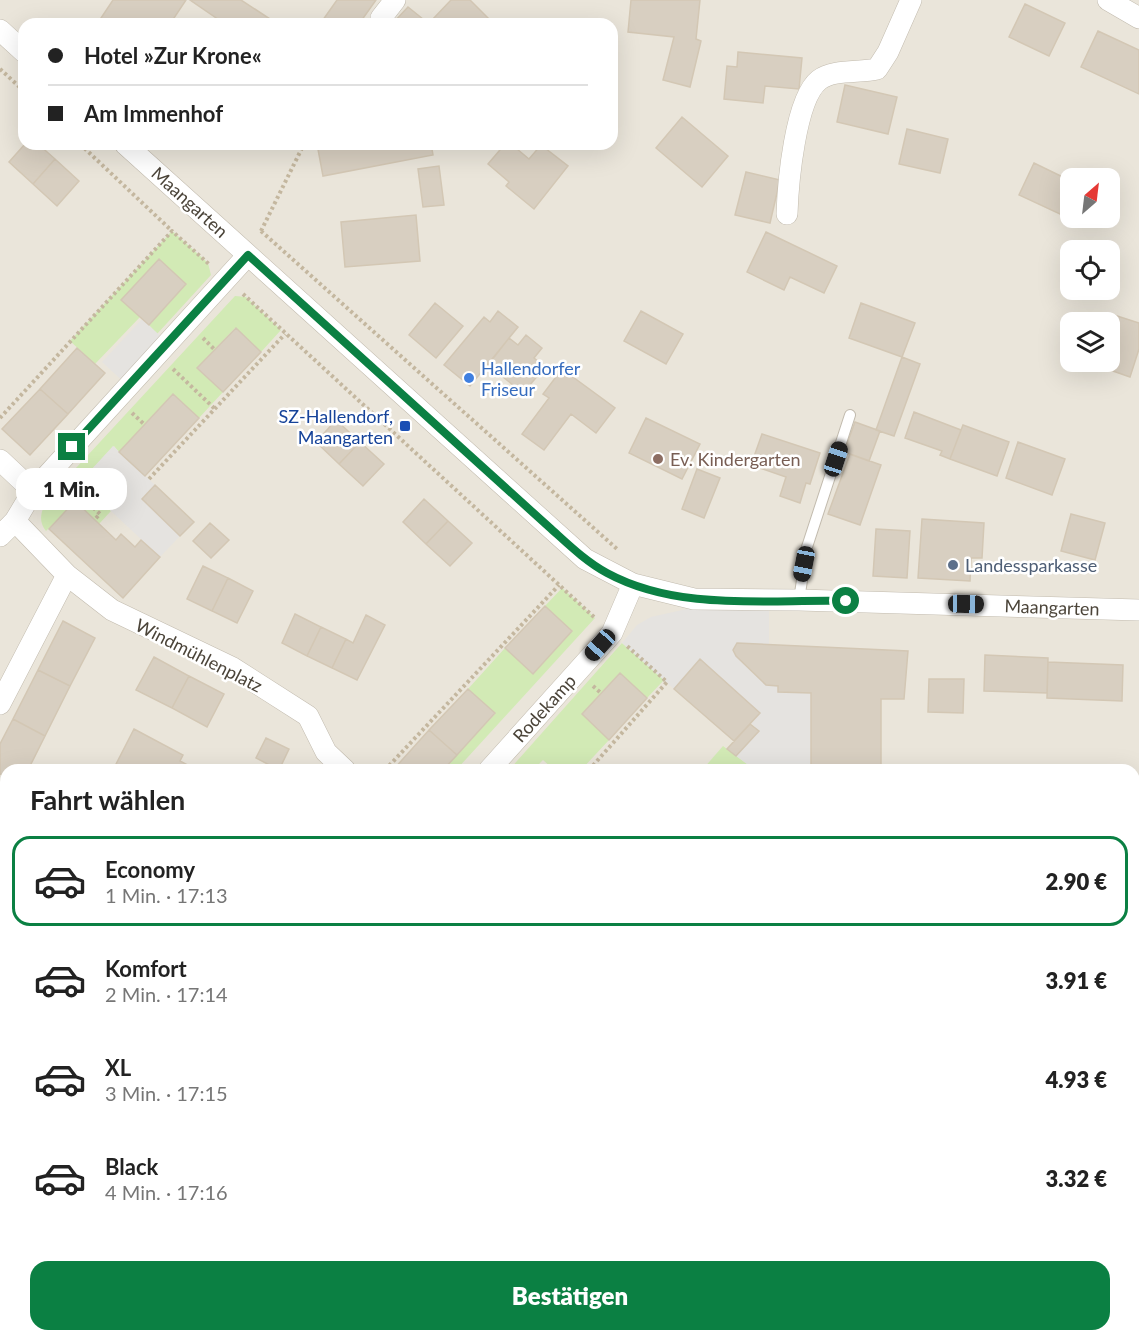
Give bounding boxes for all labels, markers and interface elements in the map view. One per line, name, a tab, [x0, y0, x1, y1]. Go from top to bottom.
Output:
text: Hotel »Zur Krone«	[84, 42, 262, 69]
text: Am Immenhof	[84, 100, 223, 127]
street label: Maangarten	[147, 162, 233, 242]
north arrow	[1060, 168, 1120, 228]
map controls	[1060, 168, 1120, 372]
button: locate	[1060, 240, 1120, 300]
button: layers	[1060, 312, 1120, 372]
place label: Hallendorfer Friseur	[481, 357, 581, 400]
marker: Hallendorfer Friseur	[462, 371, 476, 385]
place label: SZ-Hallendorf, Maangarten	[279, 405, 393, 448]
marker: SZ-Hallendorf, Maangarten	[398, 419, 412, 433]
route end	[58, 433, 85, 460]
car	[822, 439, 850, 479]
place label: Ev. Kindergarten	[670, 448, 801, 470]
marker: Ev. Kindergarten	[651, 452, 665, 466]
callout: 1 Min.	[16, 468, 128, 510]
text: 1 Min.	[43, 477, 100, 501]
car	[792, 545, 816, 583]
place label: Landessparkasse	[965, 554, 1097, 576]
marker: Landessparkasse	[946, 558, 960, 572]
route start	[832, 587, 859, 614]
street label: Maangarten	[1004, 594, 1100, 620]
car	[948, 595, 984, 613]
street label: Windmühlenplatz	[132, 614, 266, 696]
car	[581, 626, 619, 664]
street label: Rodekamp	[508, 670, 580, 746]
text: Fahrt wählen	[30, 783, 185, 816]
icon: car	[33, 854, 87, 908]
text: Economy	[105, 856, 195, 883]
text: 2.90 €	[1046, 868, 1107, 895]
text: 1 Min. · 17:13	[105, 883, 228, 907]
icon: car	[33, 953, 87, 1007]
text: Komfort	[105, 955, 187, 982]
text: 3.91 €	[1046, 967, 1107, 994]
text: 2 Min. · 17:14	[105, 982, 228, 1006]
icon: car	[33, 1052, 87, 1106]
text: XL	[105, 1054, 131, 1081]
text: 4.93 €	[1046, 1066, 1107, 1093]
text: 3 Min. · 17:15	[105, 1081, 228, 1105]
icon: car	[33, 1151, 87, 1205]
text: Black	[105, 1153, 158, 1180]
text: 3.32 €	[1046, 1165, 1107, 1192]
text: 4 Min. · 17:16	[105, 1180, 228, 1204]
button: Bestätigen	[30, 1261, 1110, 1330]

